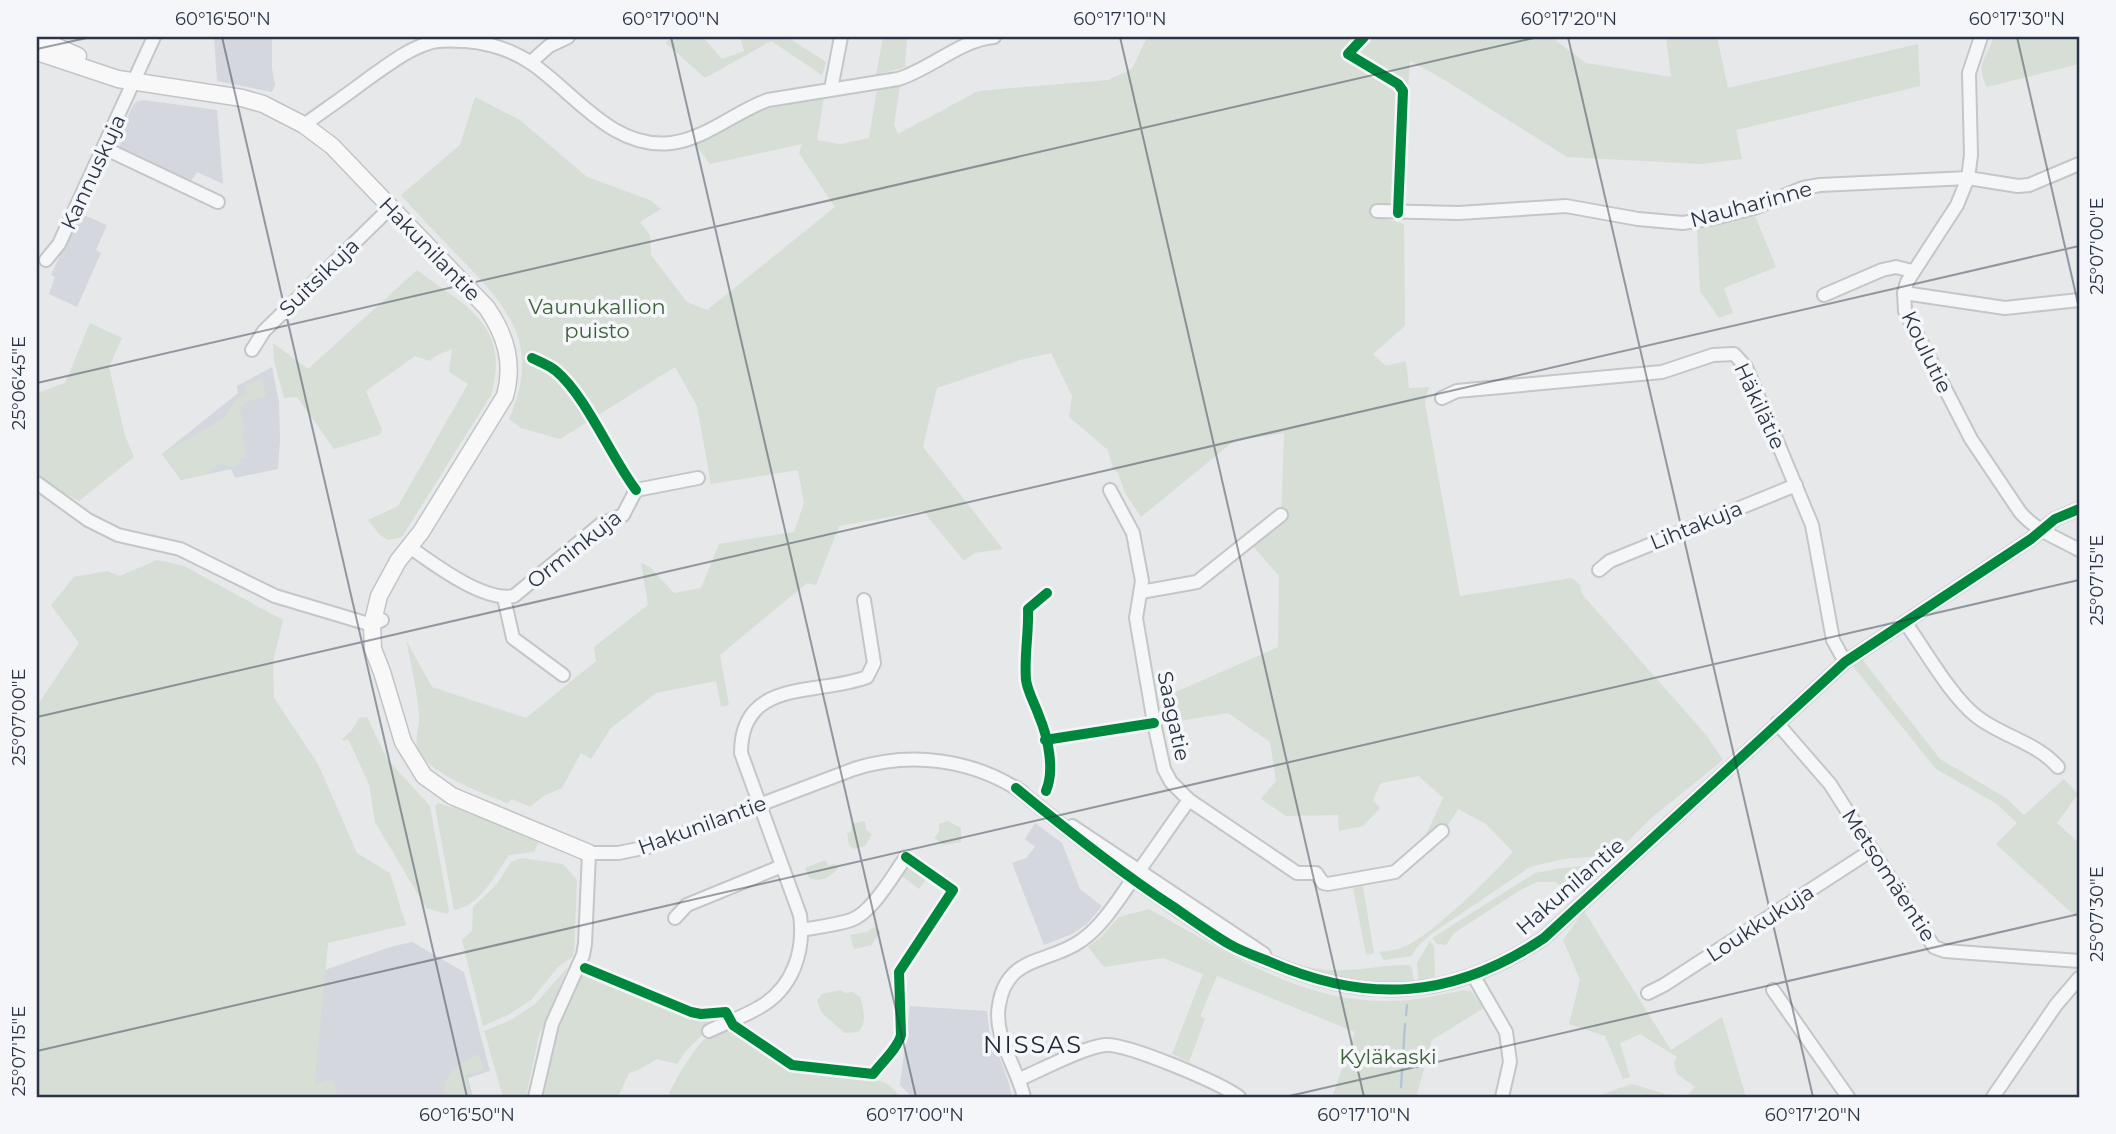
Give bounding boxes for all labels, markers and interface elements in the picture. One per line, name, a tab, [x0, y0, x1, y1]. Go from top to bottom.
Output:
text: 60°16'50"N	[175, 8, 271, 30]
text: 60°17'00"N	[622, 8, 720, 30]
text: 60°17'10"N	[1073, 8, 1167, 30]
text: 60°17'20"N	[1521, 8, 1617, 30]
text: 60°17'30"N	[1969, 8, 2065, 30]
street label: Kannuskuja	[55, 110, 131, 234]
street label: Nauharinne	[1687, 176, 1815, 232]
street label: Hakunilantie	[374, 192, 486, 306]
text: 25°07'00"E	[2086, 197, 2108, 295]
street label: Suitsikuja	[274, 233, 364, 321]
park label: Vaunukallion puisto	[528, 294, 666, 343]
street label: Koulutie	[1896, 307, 1958, 397]
text: 25°06'45"E	[8, 336, 30, 430]
street label: Häkilätie	[1729, 359, 1791, 453]
street label: Lihtakuja	[1646, 495, 1746, 555]
street label: Orminkuja	[522, 504, 626, 594]
text: 25°07'15"E	[2086, 535, 2108, 625]
text: 25°07'00"E	[8, 668, 30, 766]
street label: Saagatie	[1152, 669, 1196, 763]
street label: Hakunilantie	[634, 790, 770, 860]
street label: Metsomäentie	[1837, 804, 1941, 946]
street label: Hakunilantie	[1511, 832, 1629, 940]
text: 25°07'30"E	[2086, 866, 2108, 962]
street label: Loukkukuja	[1702, 879, 1818, 967]
text: 25°07'15"E	[8, 1006, 30, 1096]
district label: NISSAS	[983, 1030, 1083, 1059]
park label: Kyläkaski	[1339, 1044, 1437, 1069]
text: 60°16'50"N	[419, 1104, 515, 1126]
text: 60°17'00"N	[866, 1104, 964, 1126]
text: 60°17'10"N	[1317, 1104, 1411, 1126]
text: 60°17'20"N	[1765, 1104, 1861, 1126]

